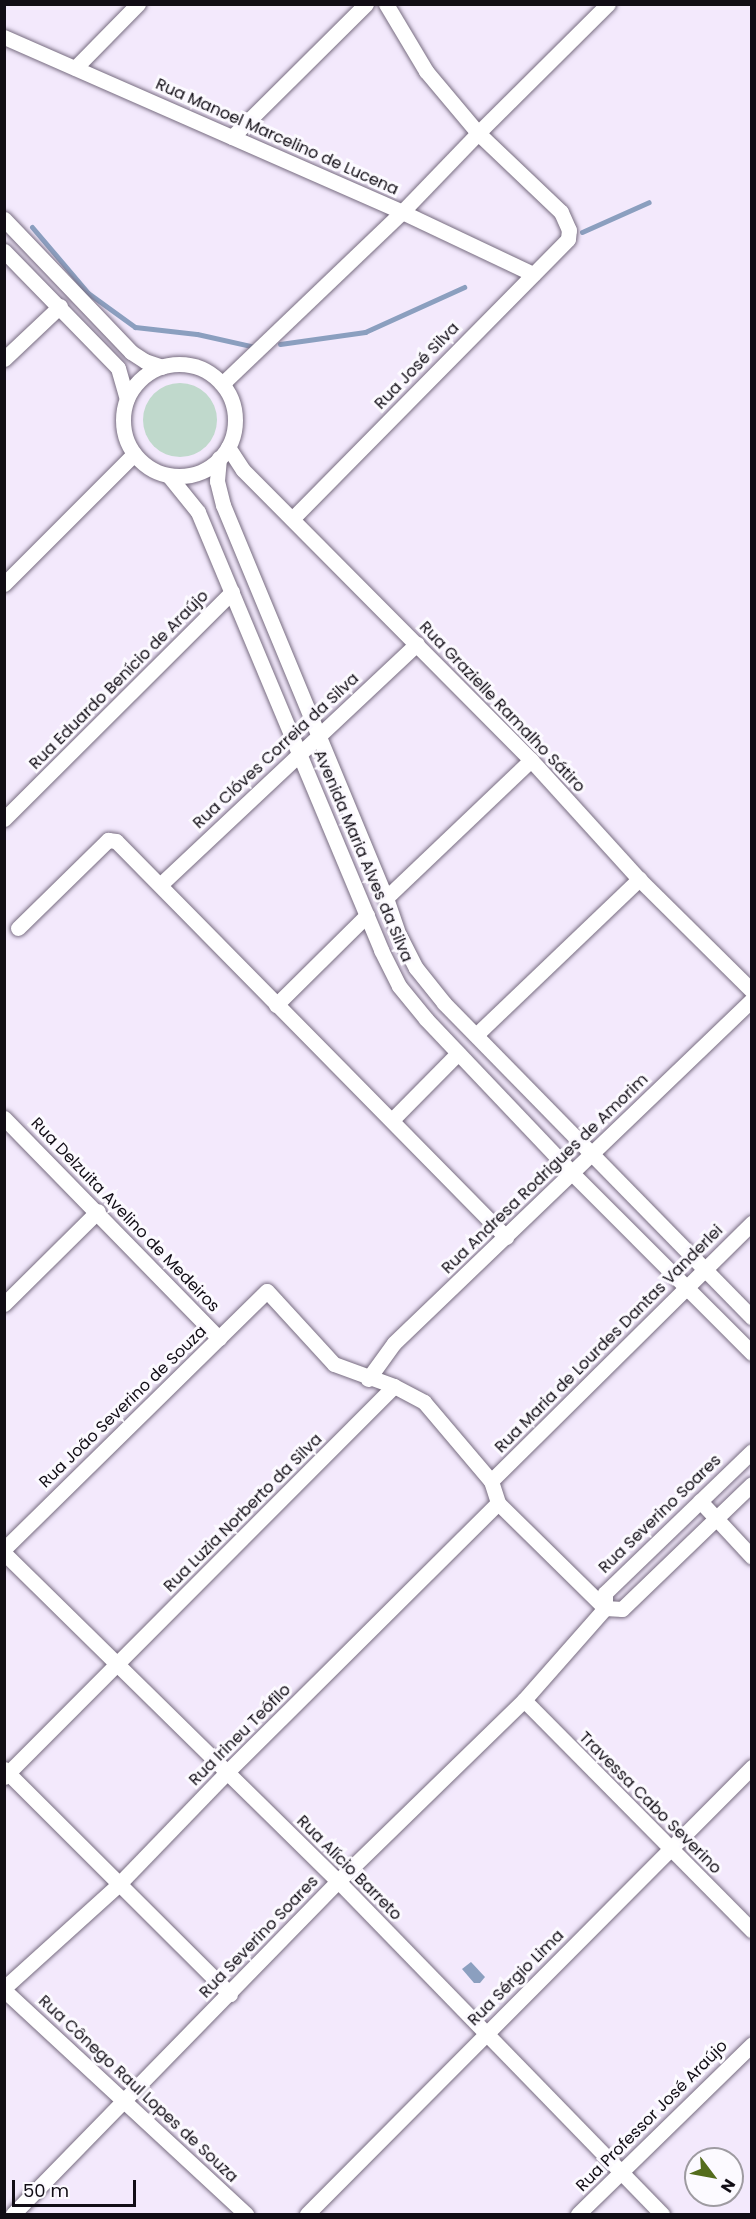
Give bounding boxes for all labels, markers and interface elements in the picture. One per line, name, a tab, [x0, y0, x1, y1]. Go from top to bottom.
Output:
street label: Rua Manoel Marcelino de Lucena	[153, 75, 401, 199]
street label: Rua José Silva	[371, 319, 463, 413]
street label: Rua Eduardo Benício de Araújo	[25, 586, 213, 774]
street label: Rua Grazielle Ramalho Sátiro	[415, 618, 589, 796]
street label: Rua Clóves Correia da Silva	[189, 669, 363, 833]
street label: Avenida Maria Alves da Silva	[310, 747, 416, 965]
street label: Rua Andresa Rodrigues de Amorim	[438, 1070, 652, 1278]
street label: Rua Delzuita Avelino de Medeiros	[27, 1114, 223, 1316]
street label: Rua Maria de Lourdes Dantas Vanderlei	[491, 1221, 727, 1457]
street label: Rua João Severino de Souza	[35, 1322, 211, 1492]
street label: Rua Luzia Norberto da Silva	[160, 1430, 326, 1596]
street label: Rua Severino Soares	[595, 1451, 725, 1577]
street label: Rua Irineu Teófilo	[185, 1680, 295, 1790]
street label: Travessa Cabo Severino	[575, 1728, 725, 1878]
street label: Rua Alício Barreto	[293, 1812, 405, 1924]
street label: Rua Severino Soares	[196, 1872, 322, 2002]
street label: Rua Sérgio Lima	[464, 1926, 568, 2030]
street label: Rua Cônego Raul Lopes de Souza	[34, 1991, 242, 2187]
street label: Rua Professor José Araújo	[572, 2036, 732, 2196]
north arrow	[684, 2147, 744, 2207]
scale bar	[15, 2168, 140, 2206]
text: N	[715, 2175, 741, 2197]
text: 50 m	[23, 2178, 69, 2203]

